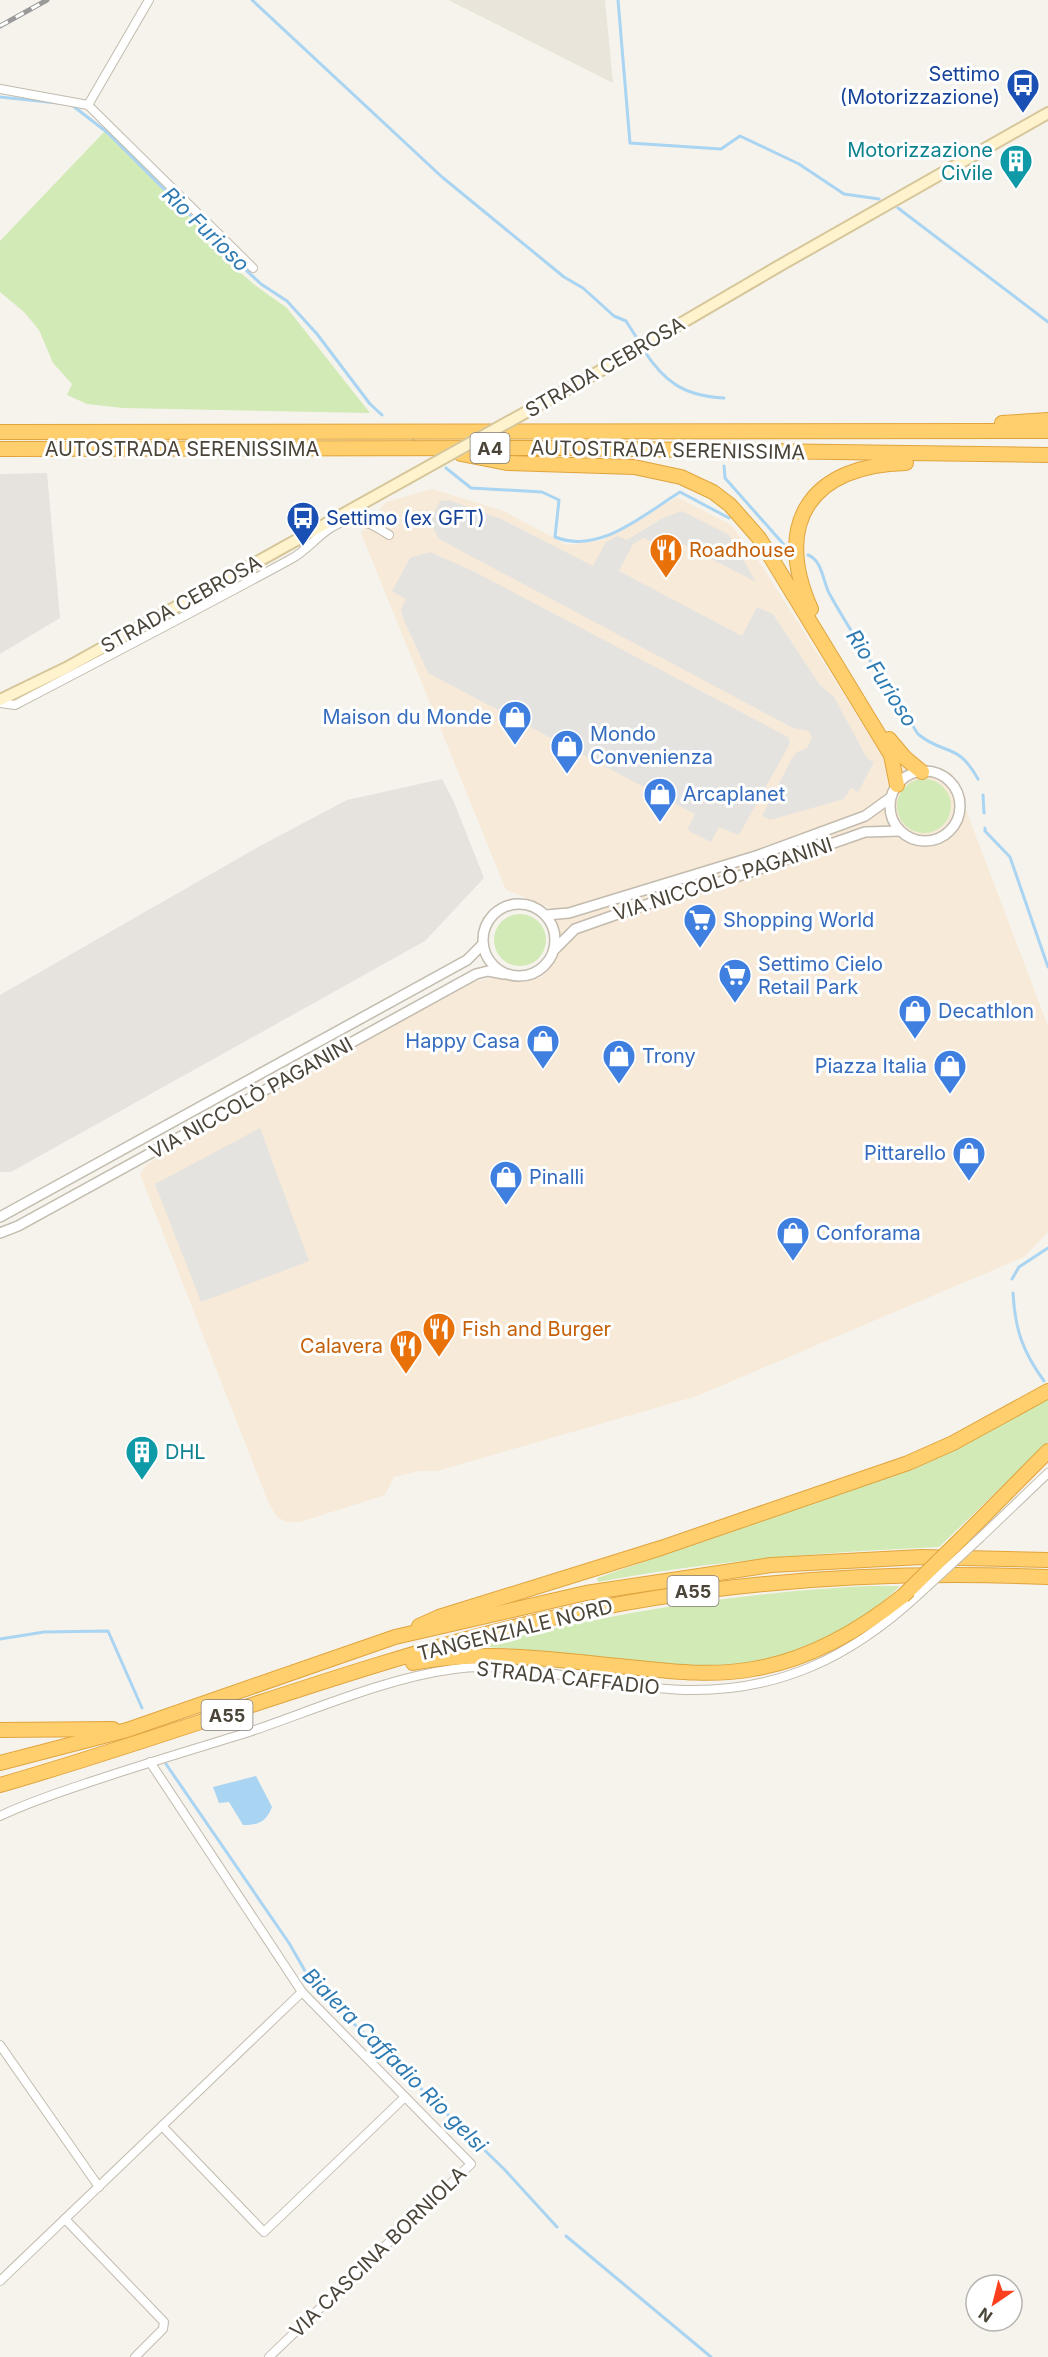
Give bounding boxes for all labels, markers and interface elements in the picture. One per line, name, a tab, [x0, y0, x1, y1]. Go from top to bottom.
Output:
place label: Settimo (Motorizzazione)	[840, 62, 1000, 109]
bus stop icon: Settimo (Motorizzazione)	[1005, 67, 1041, 114]
place label: Motorizzazione Civile	[847, 138, 993, 185]
building icon: Motorizzazione Civile	[998, 143, 1034, 190]
water label: Rio Furioso	[157, 182, 255, 276]
street label: STRADA CEBROSA	[521, 311, 689, 422]
road number: A4	[470, 433, 510, 463]
street label: AUTOSTRADA SERENISSIMA	[531, 436, 806, 464]
street label: AUTOSTRADA SERENISSIMA	[45, 437, 319, 461]
bus stop icon: Settimo (ex GFT)	[285, 500, 321, 547]
place label: Settimo (ex GFT)	[326, 506, 485, 530]
restaurant icon: Roadhouse	[648, 532, 684, 579]
place label: Roadhouse	[689, 538, 795, 562]
street label: STRADA CEBROSA	[96, 550, 266, 658]
water label: Rio Furioso	[841, 625, 923, 731]
shop icon: Maison du Monde	[497, 699, 533, 746]
place label: Maison du Monde	[322, 705, 492, 729]
place label: Mondo Convenienza	[590, 722, 713, 769]
shop icon: Mondo Convenienza	[549, 728, 585, 775]
shop icon: Arcaplanet	[642, 776, 678, 823]
place label: Arcaplanet	[683, 782, 786, 806]
street label: VIA NICCOLÒ PAGANINI	[610, 831, 836, 926]
supermarket icon: Shopping World	[682, 902, 718, 949]
place label: Shopping World	[723, 908, 874, 932]
place label: Settimo Cielo Retail Park	[758, 952, 883, 999]
supermarket icon: Settimo Cielo Retail Park	[717, 957, 753, 1004]
shop icon: Decathlon	[897, 993, 933, 1040]
place label: Decathlon	[938, 999, 1034, 1023]
shop icon: Happy Casa	[525, 1023, 561, 1070]
place label: Happy Casa	[405, 1029, 520, 1053]
street label: VIA NICCOLÒ PAGANINI	[145, 1031, 357, 1164]
shop icon: Trony	[601, 1038, 637, 1085]
place label: Trony	[642, 1044, 696, 1068]
shop icon: Piazza Italia	[932, 1048, 968, 1095]
place label: Piazza Italia	[815, 1054, 927, 1078]
shop icon: Pittarello	[951, 1135, 987, 1182]
place label: Pittarello	[864, 1141, 946, 1165]
shop icon: Pinalli	[488, 1159, 524, 1206]
place label: Pinalli	[529, 1165, 584, 1189]
shop icon: Conforama	[775, 1215, 811, 1262]
place label: Conforama	[816, 1221, 921, 1245]
restaurant icon: Fish and Burger	[421, 1311, 457, 1358]
place label: Fish and Burger	[462, 1317, 612, 1341]
restaurant icon: Calavera	[388, 1328, 424, 1375]
place label: Calavera	[300, 1334, 383, 1358]
building icon: DHL	[124, 1434, 160, 1481]
place label: DHL	[165, 1440, 206, 1464]
road number: A55	[668, 1576, 718, 1606]
street label: TANGENZIALE NORD	[415, 1594, 615, 1666]
street label: STRADA CAFFADIO	[475, 1656, 661, 1700]
road number: A55	[202, 1700, 252, 1730]
water label: Bialera Caffadio Rio gelsi	[298, 1963, 493, 2158]
street label: VIA CASCINA BORNIOLA	[285, 2161, 471, 2343]
north arrow	[964, 2273, 1024, 2333]
text: N	[975, 2304, 996, 2327]

